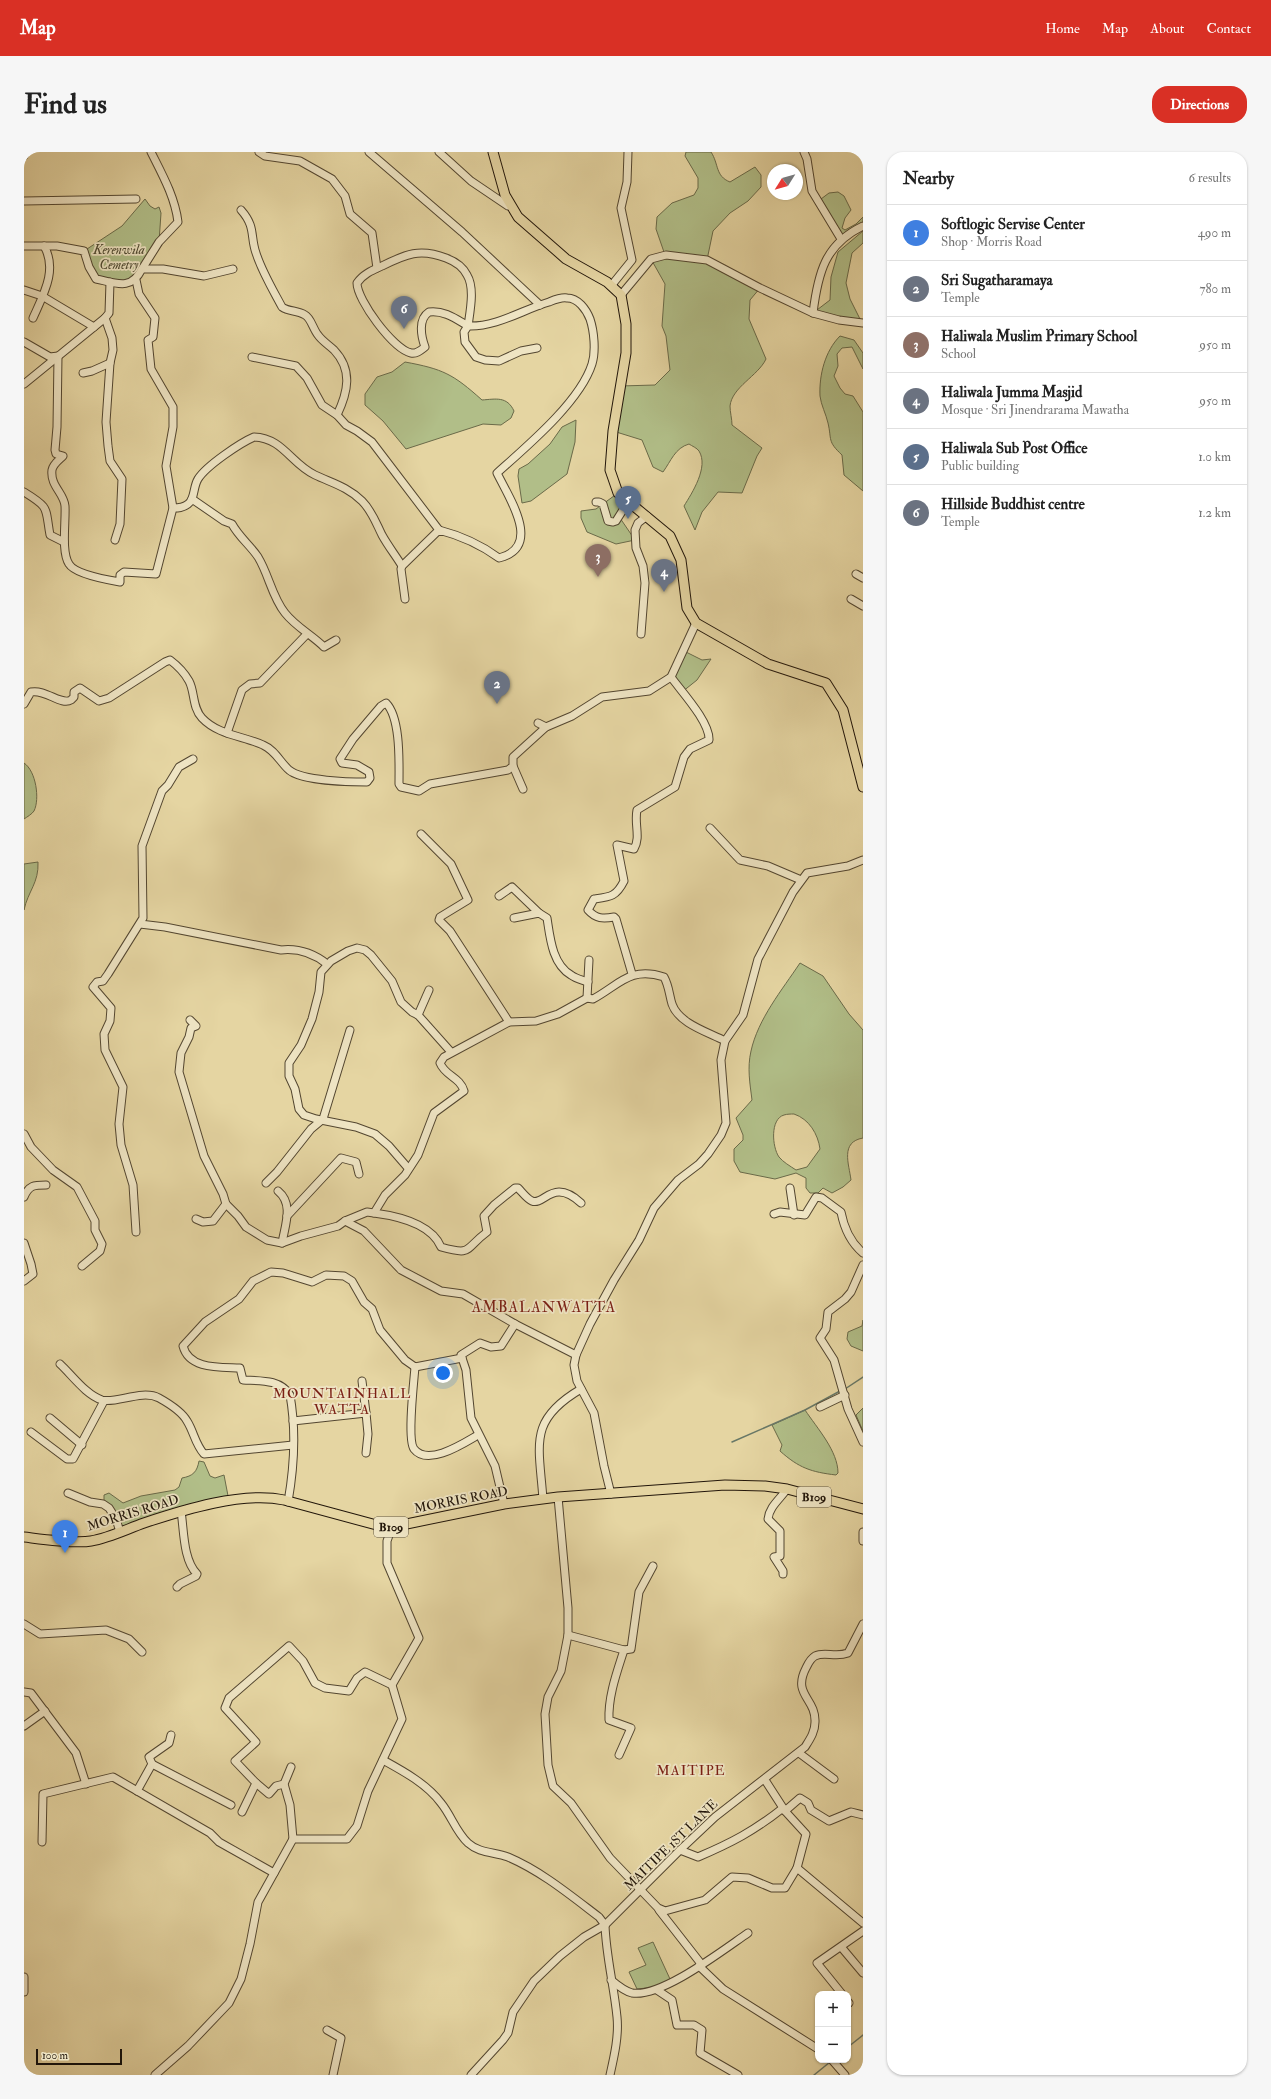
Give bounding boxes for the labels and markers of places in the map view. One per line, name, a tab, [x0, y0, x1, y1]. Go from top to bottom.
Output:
pin: 6	[391, 296, 417, 329]
pin: 5	[615, 486, 641, 519]
pin: 3	[585, 544, 611, 577]
pin: 4	[651, 559, 677, 592]
pin: 2	[484, 671, 510, 704]
pin: 1	[52, 1520, 78, 1553]

